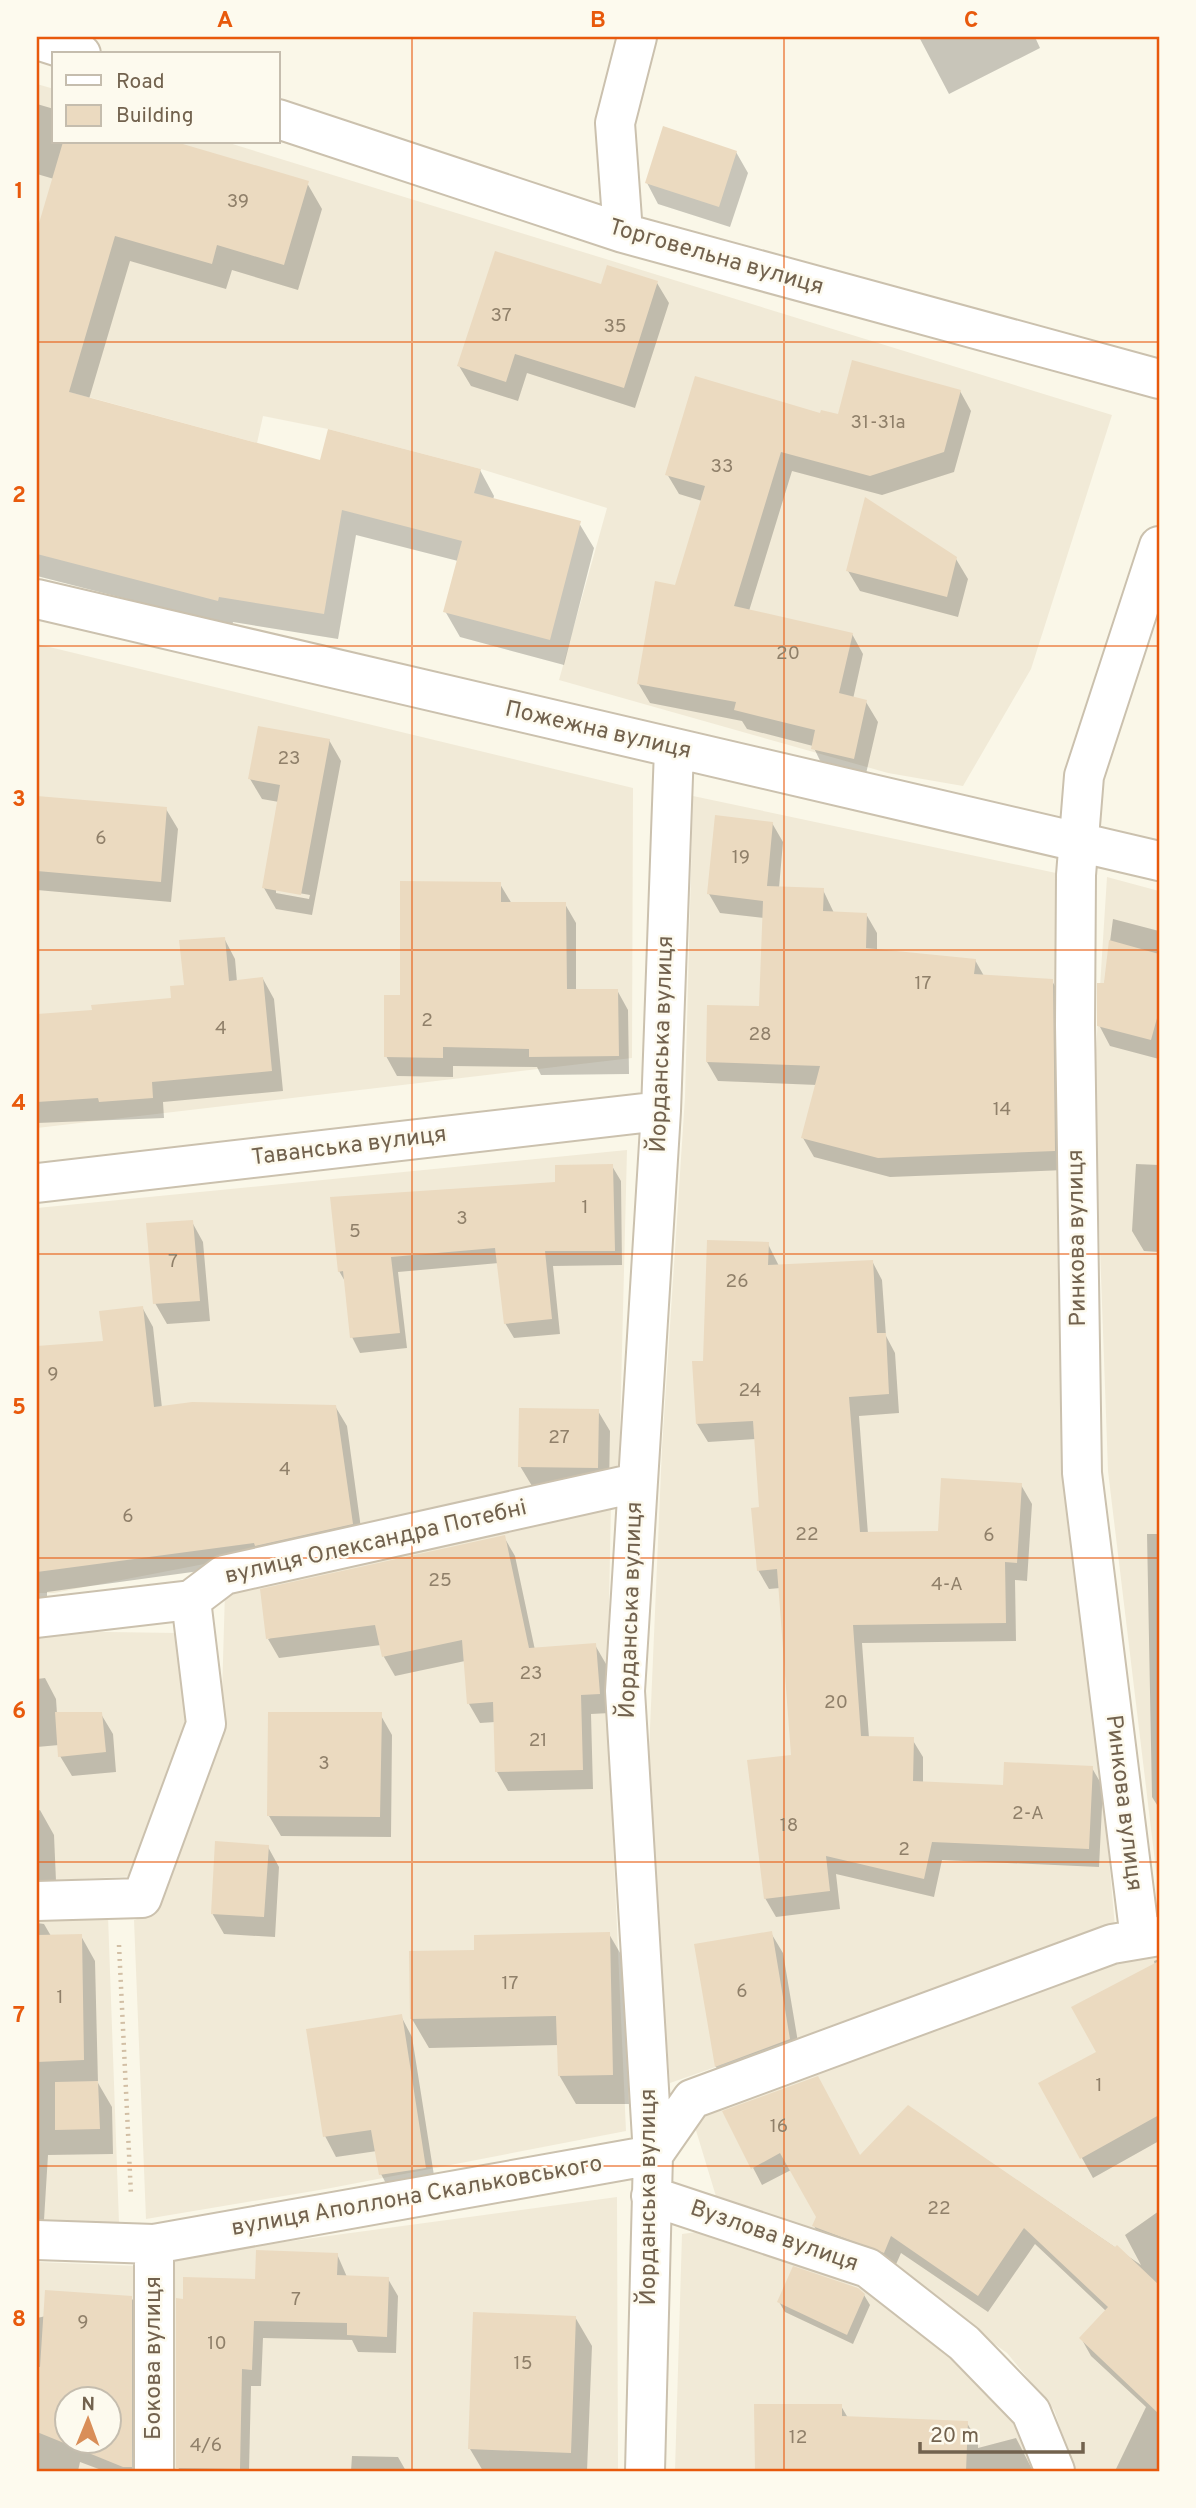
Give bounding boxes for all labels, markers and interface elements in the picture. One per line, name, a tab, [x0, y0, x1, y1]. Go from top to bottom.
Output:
text: A	[217, 7, 233, 36]
text: B	[590, 7, 606, 36]
text: C	[964, 7, 978, 36]
legend	[52, 52, 280, 144]
text: Road	[116, 69, 165, 96]
text: Building	[116, 103, 194, 130]
text: 1	[14, 178, 24, 207]
house number: 39	[227, 190, 249, 214]
street label: Торговельна вулиця	[605, 213, 827, 303]
house number: 37	[490, 304, 512, 328]
house number: 35	[603, 315, 627, 339]
house number: 31-31а	[851, 411, 905, 435]
house number: 33	[711, 455, 733, 479]
text: 2	[12, 482, 26, 511]
house number: 20	[776, 642, 800, 666]
street label: Пожежна вулиця	[502, 695, 694, 767]
house number: 23	[277, 747, 301, 771]
text: 3	[12, 786, 26, 815]
house number: 6	[95, 827, 107, 851]
house number: 19	[732, 846, 750, 870]
street label: Йорданська вулиця	[643, 935, 681, 1153]
house number: 17	[915, 972, 932, 996]
house number: 2	[421, 1009, 433, 1033]
house number: 4	[215, 1017, 227, 1041]
house number: 28	[748, 1023, 772, 1047]
text: 4	[12, 1090, 26, 1119]
house number: 14	[993, 1098, 1011, 1122]
street label: Таванська вулиця	[250, 1121, 448, 1173]
street label: Ринкова вулиця	[1062, 1149, 1094, 1327]
house number: 1	[581, 1196, 589, 1220]
house number: 3	[456, 1207, 468, 1231]
house number: 5	[349, 1220, 361, 1244]
house number: 7	[168, 1250, 178, 1274]
house number: 26	[726, 1270, 748, 1294]
house number: 9	[47, 1363, 59, 1387]
house number: 24	[738, 1379, 762, 1403]
text: 5	[12, 1394, 26, 1423]
house number: 27	[548, 1426, 570, 1450]
house number: 4	[279, 1458, 291, 1482]
street label: вулиця Олександра Потебні	[222, 1494, 530, 1592]
street label: Йорданська вулиця	[612, 1501, 650, 1719]
house number: 6	[122, 1505, 134, 1529]
house number: 22	[795, 1523, 819, 1547]
house number: 6	[983, 1524, 995, 1548]
house number: 25	[428, 1569, 452, 1593]
house number: 4-А	[931, 1573, 963, 1597]
house number: 23	[519, 1662, 543, 1686]
house number: 20	[824, 1691, 848, 1715]
text: 6	[12, 1698, 26, 1727]
street label: Ринкова вулиця	[1098, 1713, 1148, 1893]
house number: 21	[529, 1729, 547, 1753]
house number: 3	[318, 1752, 330, 1776]
house number: 2-А	[1012, 1802, 1044, 1826]
house number: 18	[780, 1814, 798, 1838]
house number: 2	[898, 1838, 910, 1862]
house number: 17	[502, 1972, 519, 1996]
house number: 6	[736, 1980, 748, 2004]
house number: 1	[56, 1986, 64, 2010]
text: 7	[13, 2002, 25, 2031]
house number: 1	[1095, 2074, 1103, 2098]
street label: Йорданська вулиця	[633, 2088, 664, 2306]
house number: 16	[770, 2115, 788, 2139]
street label: вулиця Аполлона Скальковського	[229, 2150, 605, 2244]
street label: Вузлова вулиця	[686, 2195, 862, 2279]
house number: 22	[927, 2197, 951, 2221]
street label: Бокова вулиця	[140, 2276, 169, 2440]
house number: 7	[291, 2288, 301, 2312]
text: 8	[12, 2306, 26, 2335]
house number: 9	[77, 2311, 89, 2335]
house number: 10	[207, 2332, 227, 2356]
house number: 15	[514, 2352, 532, 2376]
north arrow	[52, 2386, 122, 2456]
text: N	[81, 2393, 95, 2417]
scale bar	[920, 2410, 1082, 2454]
text: 20 m	[930, 2423, 979, 2450]
house number: 12	[789, 2426, 807, 2450]
house number: 4/6	[190, 2434, 222, 2458]

